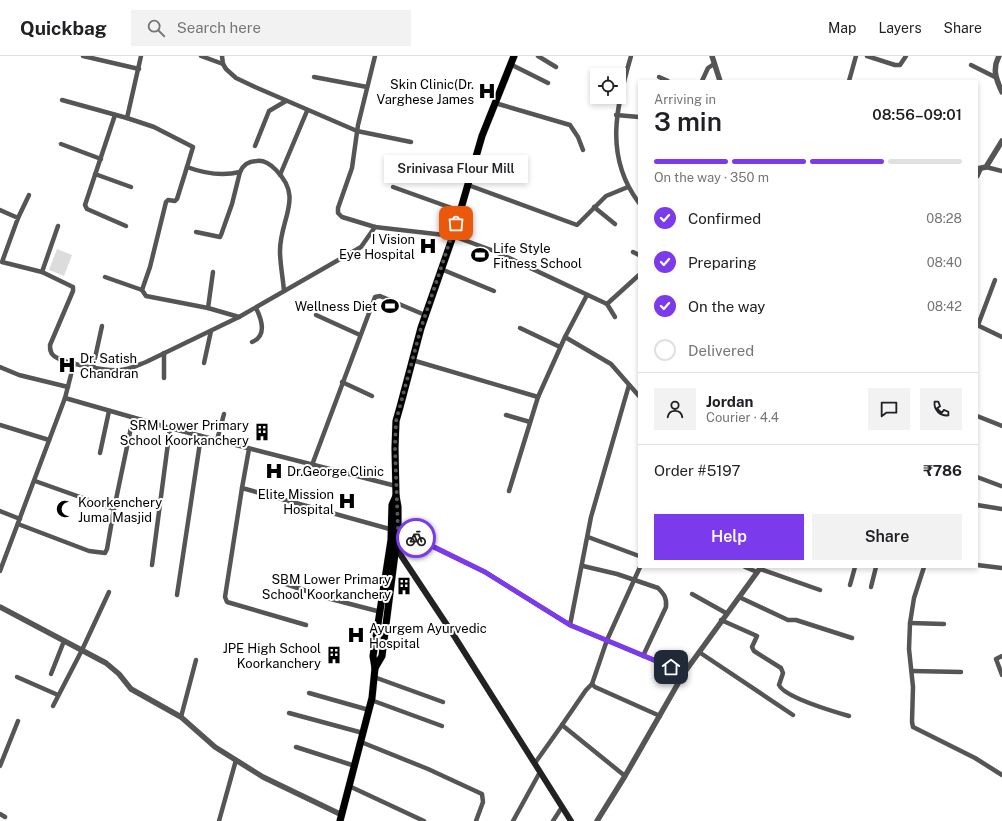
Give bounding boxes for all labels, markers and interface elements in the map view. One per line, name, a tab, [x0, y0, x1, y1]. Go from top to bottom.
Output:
search box	[131, 10, 411, 46]
text: Quickbag	[20, 17, 107, 39]
icon: search	[145, 17, 167, 39]
text: Search here	[177, 19, 261, 36]
text: Map	[828, 20, 856, 36]
text: Layers	[878, 20, 922, 36]
text: Share	[944, 20, 982, 36]
map controls	[590, 68, 626, 104]
button: locate	[590, 68, 626, 104]
place label: Skin Clinic(Dr. Varghese James	[376, 77, 474, 107]
hospital icon: Skin Clinic(Dr. Varghese James	[477, 81, 497, 101]
text: Arriving in	[654, 92, 716, 107]
text: 3 min	[654, 106, 722, 137]
text: 08:56–09:01	[872, 106, 962, 123]
callout: Srinivasa Flour Mill	[384, 155, 528, 183]
text: Srinivasa Flour Mill	[397, 161, 515, 176]
text: On the way · 350 m	[654, 170, 769, 185]
pin	[439, 206, 473, 240]
icon: check	[654, 207, 676, 229]
text: Confirmed	[688, 210, 761, 227]
text: 08:28	[926, 211, 962, 226]
icon: bag	[445, 212, 467, 234]
place label: I Vision Eye Hospital	[339, 232, 415, 262]
hospital icon: I Vision Eye Hospital	[418, 236, 438, 256]
place label: Life Style Fitness School	[493, 241, 582, 271]
sports icon: Life Style Fitness School	[470, 245, 490, 265]
icon: check	[654, 251, 676, 273]
text: Preparing	[688, 254, 757, 271]
text: 08:40	[927, 255, 962, 270]
icon: check	[654, 295, 676, 317]
sports icon: Wellness Diet	[380, 296, 400, 316]
text: On the way	[688, 298, 765, 315]
place label: Wellness Diet	[295, 299, 377, 314]
text: 08:42	[927, 299, 962, 314]
text: Delivered	[688, 342, 754, 359]
place label: Dr. Satish Chandran	[80, 351, 139, 381]
hospital icon: Dr. Satish Chandran	[57, 355, 77, 375]
button: person	[654, 388, 696, 430]
button: chat	[868, 388, 910, 430]
button: phone	[920, 388, 962, 430]
text: Jordan	[706, 393, 753, 410]
text: Courier · 4.4	[706, 410, 779, 425]
place label: SRM Lower Primary School Koorkanchery	[120, 418, 249, 448]
building icon: SRM Lower Primary School Koorkanchery	[252, 422, 272, 442]
hospital icon: Dr.George Clinic	[264, 461, 284, 481]
text: Order #5197	[654, 462, 740, 479]
text: ₹786	[923, 462, 962, 479]
place label: Dr.George Clinic	[287, 464, 384, 479]
place label: Elite Mission Hospital	[258, 487, 334, 517]
hospital icon: Elite Mission Hospital	[337, 491, 357, 511]
place label: Koorkenchery Juma Masjid	[78, 495, 162, 525]
mosque icon: Koorkenchery Juma Masjid	[55, 499, 75, 519]
button: Help	[654, 514, 804, 560]
button: Share	[812, 514, 962, 560]
courier	[396, 518, 436, 558]
icon: bike	[405, 527, 427, 549]
place label: SBM Lower Primary School Koorkanchery	[262, 572, 391, 602]
building icon: SBM Lower Primary School Koorkanchery	[394, 576, 414, 596]
place label: Ayurgem Ayurvedic Hospital	[369, 621, 487, 651]
hospital icon: Ayurgem Ayurvedic Hospital	[346, 625, 366, 645]
place label: JPE High School Koorkanchery	[223, 641, 321, 671]
building icon: JPE High School Koorkanchery	[324, 645, 344, 665]
pin	[654, 650, 688, 684]
icon: home	[660, 656, 682, 678]

